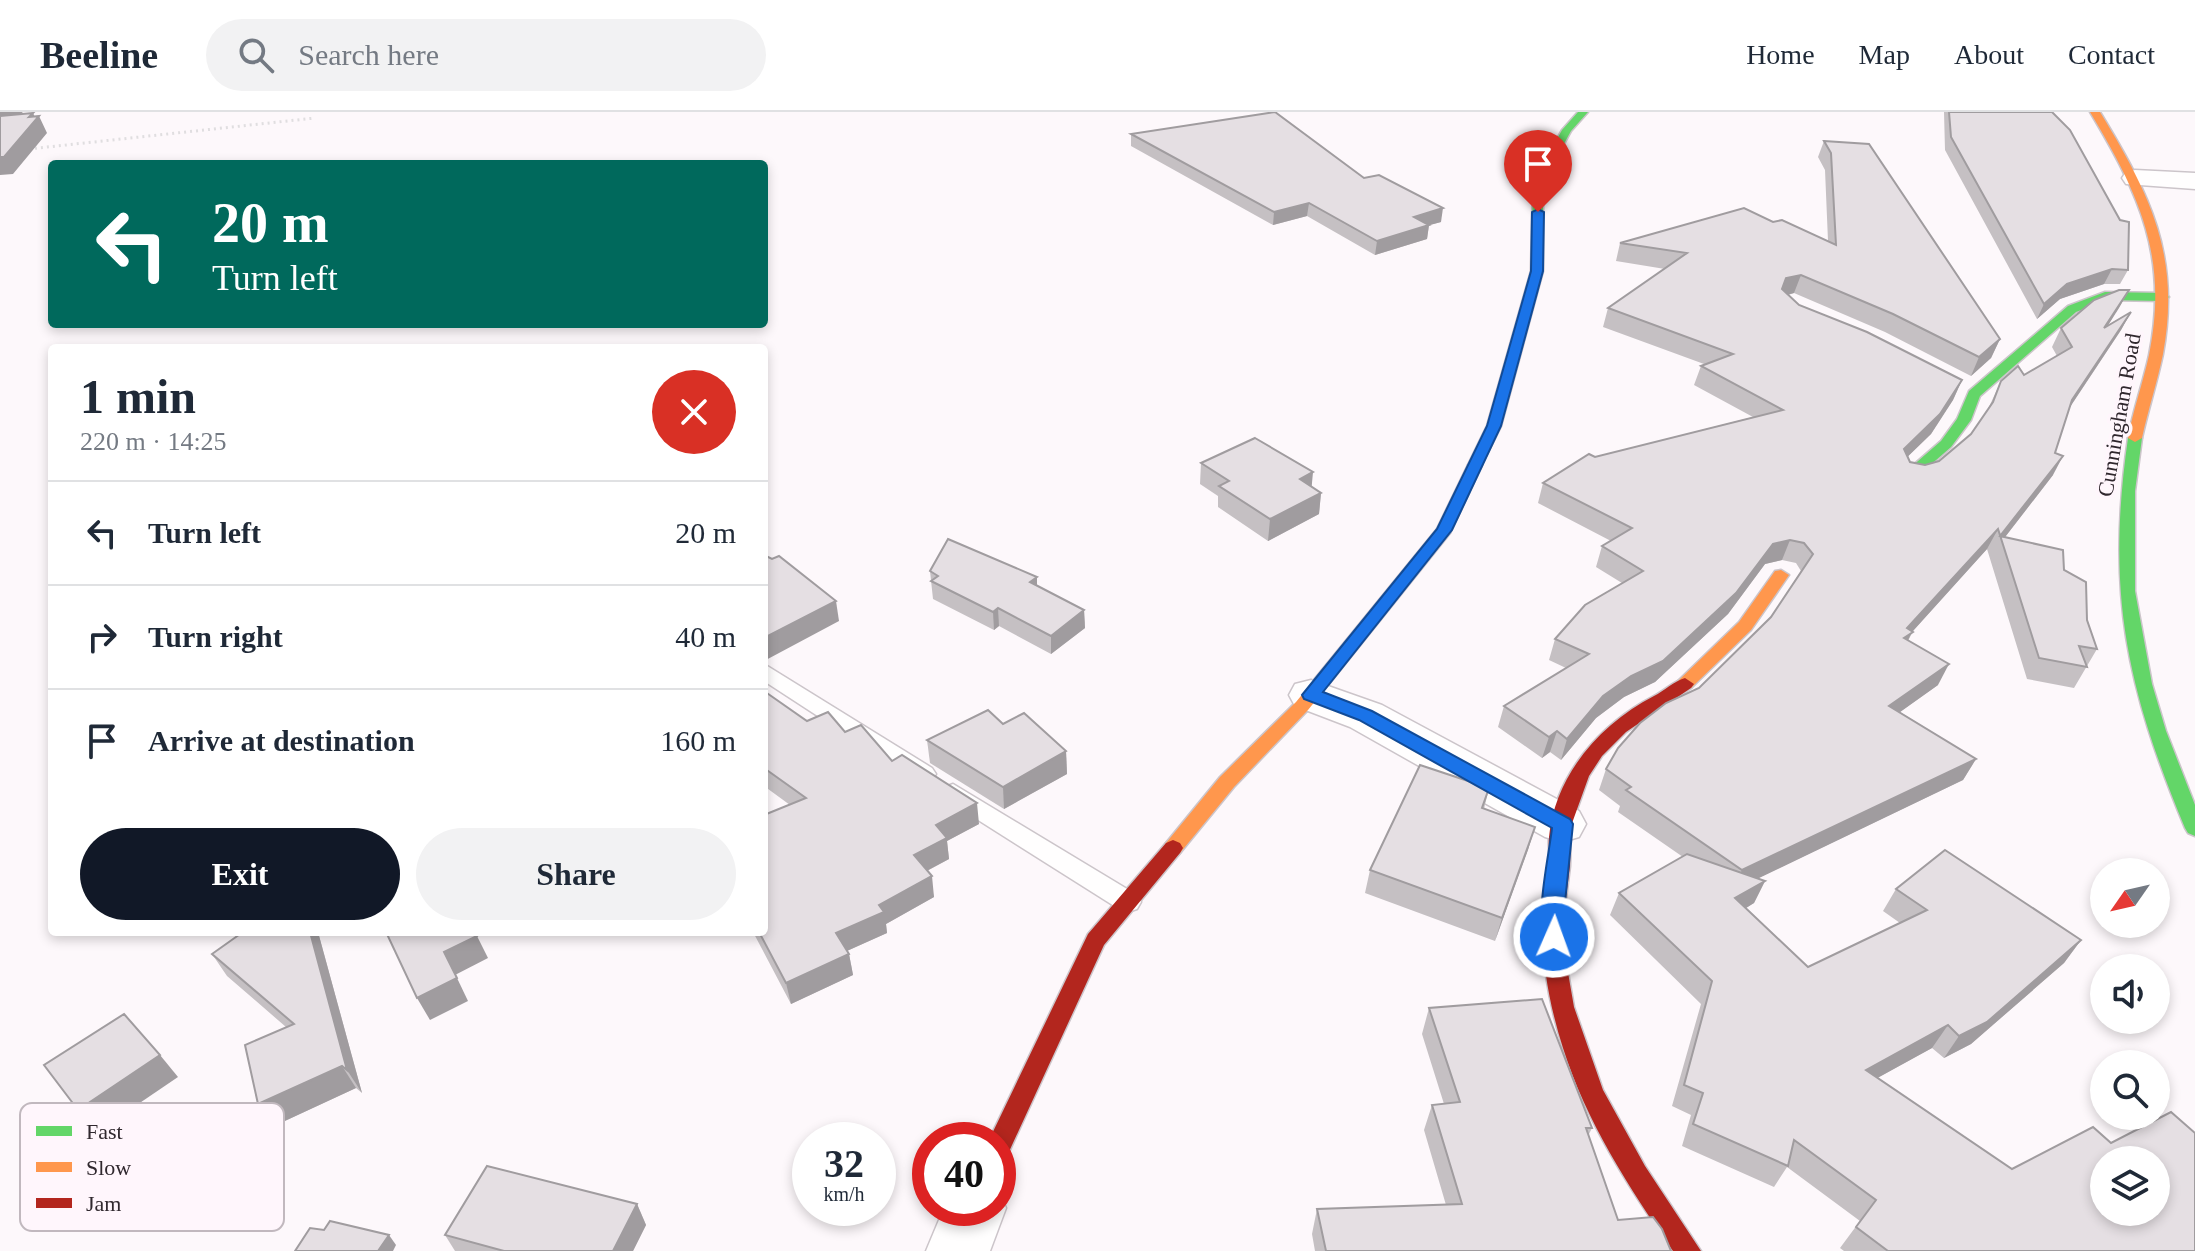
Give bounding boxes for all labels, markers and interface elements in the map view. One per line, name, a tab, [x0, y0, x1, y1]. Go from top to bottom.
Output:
search box	[206, 19, 766, 91]
icon: search	[234, 33, 278, 77]
text: Beeline	[40, 34, 158, 76]
text: Search here	[298, 38, 439, 71]
text: Home	[1746, 39, 1815, 70]
text: Map	[1859, 39, 1910, 70]
text: About	[1954, 39, 2024, 70]
text: Contact	[2068, 39, 2155, 70]
pin	[1504, 130, 1572, 212]
icon: arrive	[1516, 142, 1560, 186]
icon: left	[80, 192, 184, 296]
text: 20 m	[212, 192, 329, 254]
text: Turn left	[212, 258, 338, 298]
street label: Cunningham Road	[2092, 331, 2146, 499]
text: 1 min	[80, 370, 196, 423]
button: close	[652, 370, 736, 454]
text: 220 m · 14:25	[80, 427, 227, 456]
icon: left	[80, 511, 124, 555]
text: Turn left	[148, 516, 261, 549]
text: 20 m	[675, 516, 736, 549]
icon: right	[80, 615, 124, 659]
text: Turn right	[148, 620, 283, 653]
text: 40 m	[675, 620, 736, 653]
icon: arrive	[80, 719, 124, 763]
text: Arrive at destination	[148, 724, 415, 757]
text: 160 m	[660, 724, 736, 757]
button: Exit	[80, 828, 400, 920]
button: Share	[416, 828, 736, 920]
north arrow	[2090, 858, 2170, 938]
map controls	[2090, 858, 2170, 1226]
position arrow	[1512, 895, 1596, 979]
button: sound	[2090, 954, 2170, 1034]
button: search	[2090, 1050, 2170, 1130]
legend	[20, 1103, 284, 1231]
text: Fast	[86, 1119, 123, 1144]
speed limit sign: 40	[912, 1122, 1016, 1226]
text: 32	[824, 1141, 864, 1186]
button: layers	[2090, 1146, 2170, 1226]
text: Slow	[86, 1155, 131, 1180]
text: km/h	[823, 1183, 865, 1205]
text: Jam	[86, 1191, 121, 1216]

